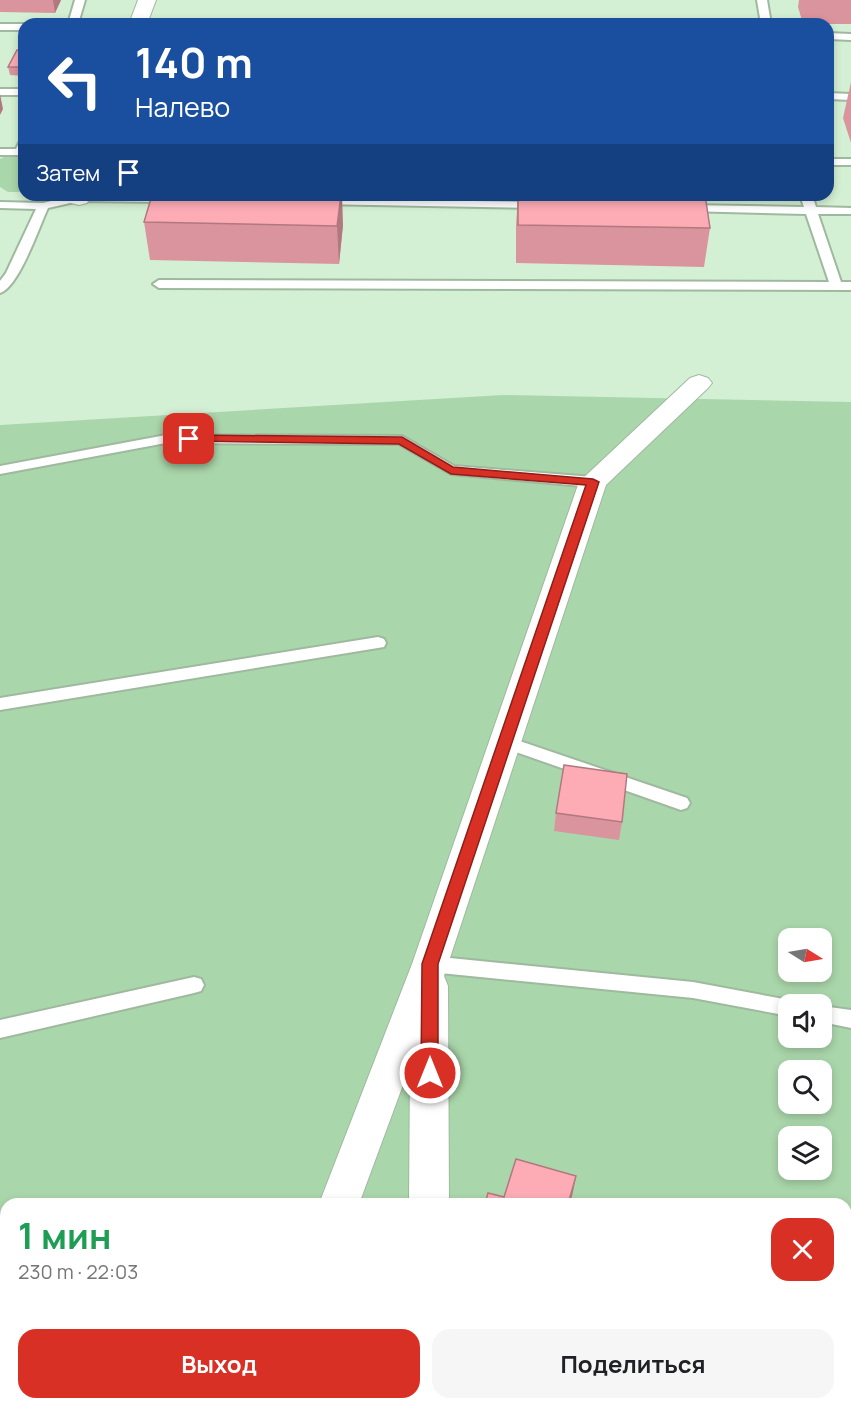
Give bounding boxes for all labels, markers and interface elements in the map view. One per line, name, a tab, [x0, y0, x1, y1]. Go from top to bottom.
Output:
text: 140 m	[135, 33, 253, 91]
icon: left	[36, 42, 114, 120]
text: Налево	[135, 88, 230, 125]
icon: arrive	[112, 156, 145, 189]
text: Затем	[36, 158, 100, 188]
pin	[163, 413, 214, 464]
icon: arrive	[172, 422, 205, 455]
north arrow	[778, 928, 832, 982]
map controls	[778, 928, 832, 1180]
button: sound	[778, 994, 832, 1048]
position arrow	[398, 1041, 462, 1105]
button: search	[778, 1060, 832, 1114]
button: layers	[778, 1126, 832, 1180]
text: 1 мин	[18, 1211, 111, 1260]
button: close	[771, 1218, 834, 1281]
text: 230 m · 22:03	[18, 1258, 138, 1285]
button: Выход	[18, 1329, 420, 1398]
button: Поделиться	[432, 1329, 834, 1398]

